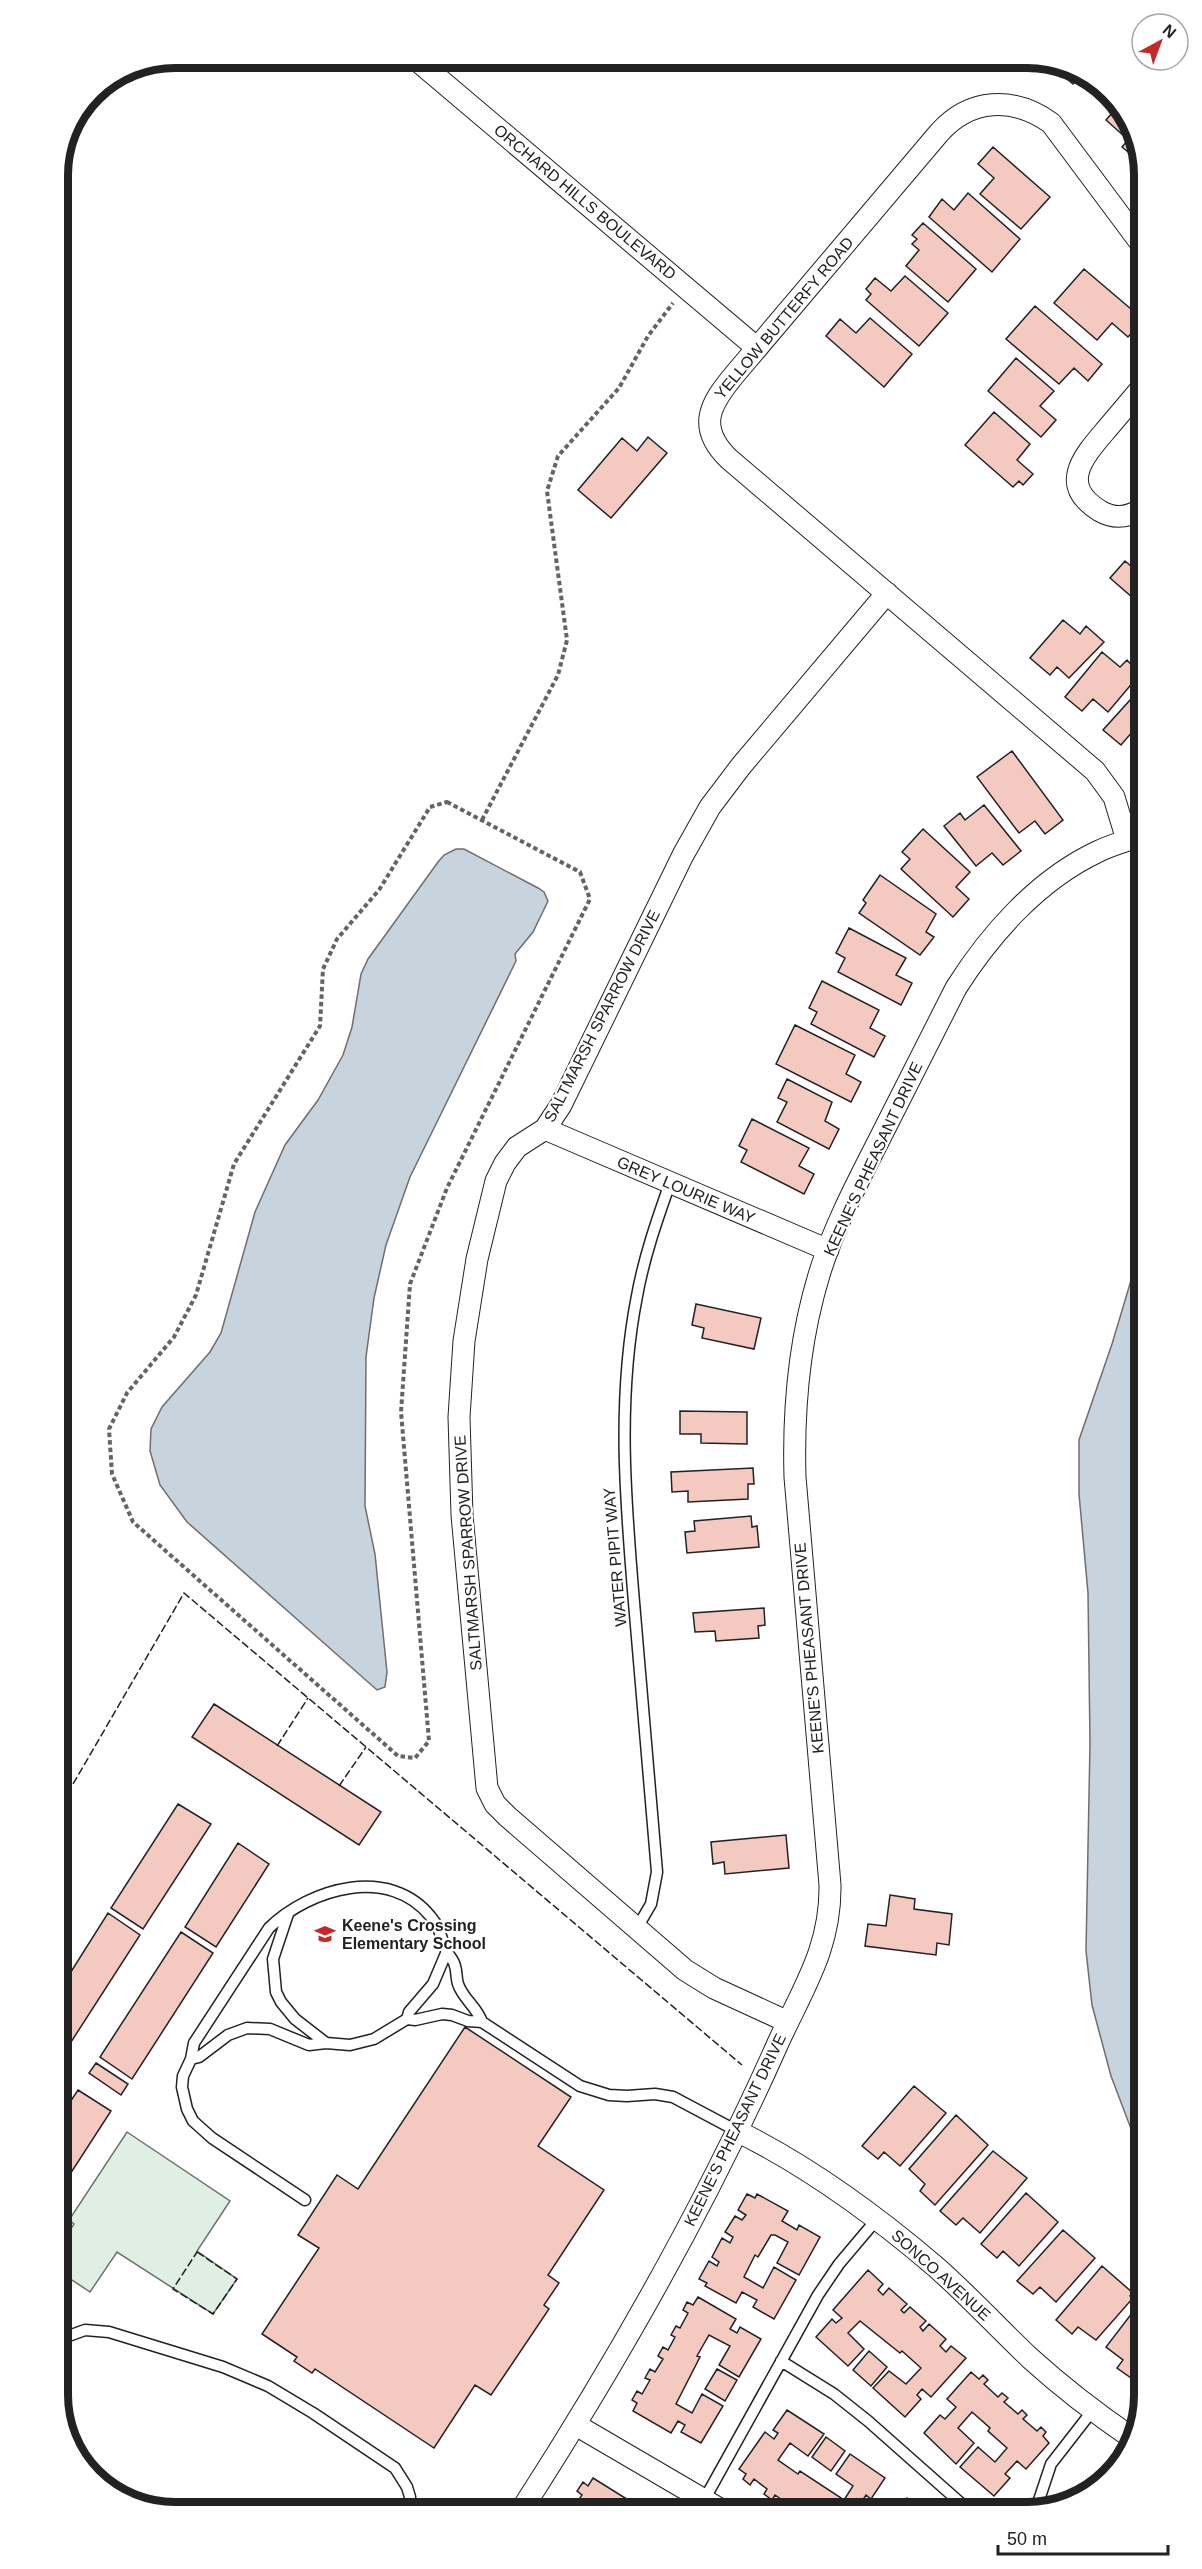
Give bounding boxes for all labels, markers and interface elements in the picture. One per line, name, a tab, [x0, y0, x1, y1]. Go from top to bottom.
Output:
north arrow	[1130, 12, 1190, 72]
text: N	[1160, 21, 1179, 41]
street label: ORCHARD HILLS BOULEVARD	[491, 121, 679, 283]
street label: YELLOW BUTTERFY ROAD	[711, 234, 857, 402]
street label: SALTMARSH SPARROW DRIVE	[541, 907, 663, 1125]
street label: KEENE'S PHEASANT DRIVE	[821, 1059, 925, 1259]
street label: GREY LOURIE WAY	[614, 1153, 758, 1227]
street label: SALTMARSH SPARROW DRIVE	[451, 1435, 485, 1671]
street label: WATER PIPIT WAY	[600, 1487, 630, 1627]
street label: KEENE'S PHEASANT DRIVE	[791, 1542, 827, 1754]
place label: Keene's Crossing Elementary School	[342, 1917, 486, 1952]
school or university icon: Keene's Crossing Elementary School	[313, 1922, 337, 1946]
street label: KEENE'S PHEASANT DRIVE	[681, 2031, 789, 2229]
street label: SONCO AVENUE	[888, 2226, 994, 2324]
scale bar	[998, 2518, 1168, 2556]
text: 50 m	[1007, 2529, 1047, 2549]

